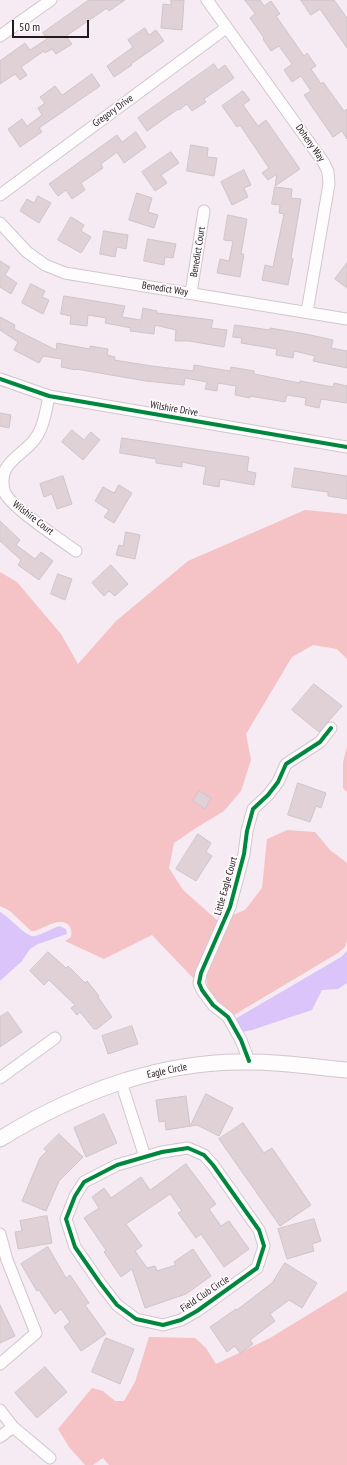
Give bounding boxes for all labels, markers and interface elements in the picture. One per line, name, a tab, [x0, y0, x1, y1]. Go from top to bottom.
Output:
scale bar	[14, 12, 91, 38]
text: 50 m	[19, 19, 40, 34]
street label: Gregory Drive	[90, 92, 136, 130]
street label: Doheny Way	[293, 122, 327, 164]
street label: Benedict Court	[188, 226, 208, 278]
street label: Benedict Way	[141, 279, 189, 299]
street label: Wilshire Drive	[149, 399, 199, 419]
street label: Wilshire Court	[10, 498, 56, 538]
street label: Little Eagle Court	[212, 855, 240, 917]
street label: Eagle Circle	[146, 1061, 188, 1081]
street label: Field Club Circle	[178, 1273, 232, 1315]

